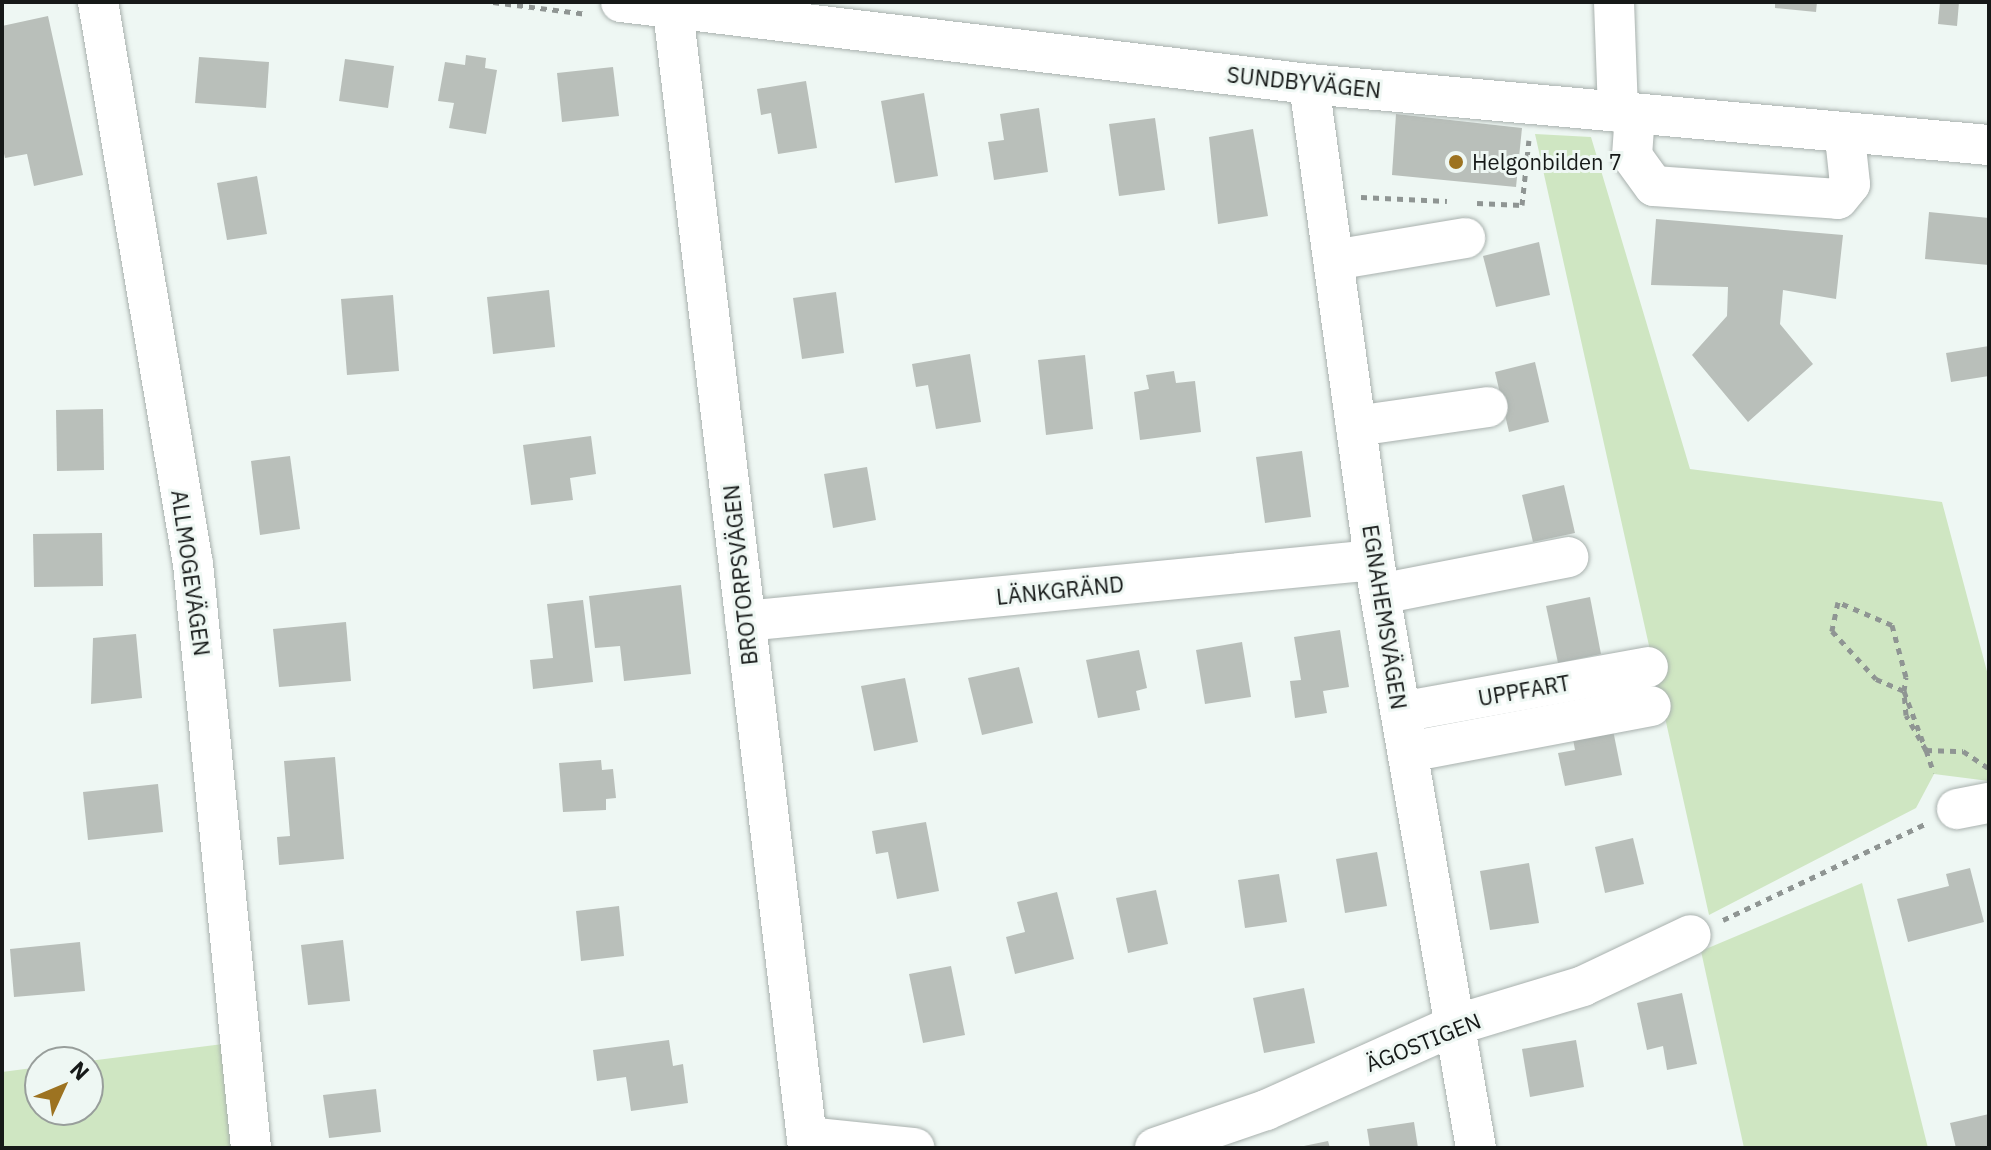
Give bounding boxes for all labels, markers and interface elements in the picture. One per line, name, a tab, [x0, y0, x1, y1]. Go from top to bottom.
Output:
street label: SUNDBYVÄGEN	[1226, 61, 1382, 103]
place label: Helgonbilden 7	[1472, 149, 1622, 175]
marker: Helgonbilden 7	[1447, 153, 1465, 171]
street label: BROTORPSVÄGEN	[717, 484, 763, 666]
street label: ALLMOGEVÄGEN	[166, 488, 216, 658]
street label: EGNAHEMSVÄGEN	[1357, 523, 1413, 711]
street label: LÄNKGRÄND	[995, 570, 1125, 610]
street label: UPPFART	[1476, 669, 1572, 711]
street label: ÄGOSTIGEN	[1361, 1007, 1485, 1077]
north arrow	[24, 1046, 104, 1126]
text: N	[64, 1055, 96, 1086]

